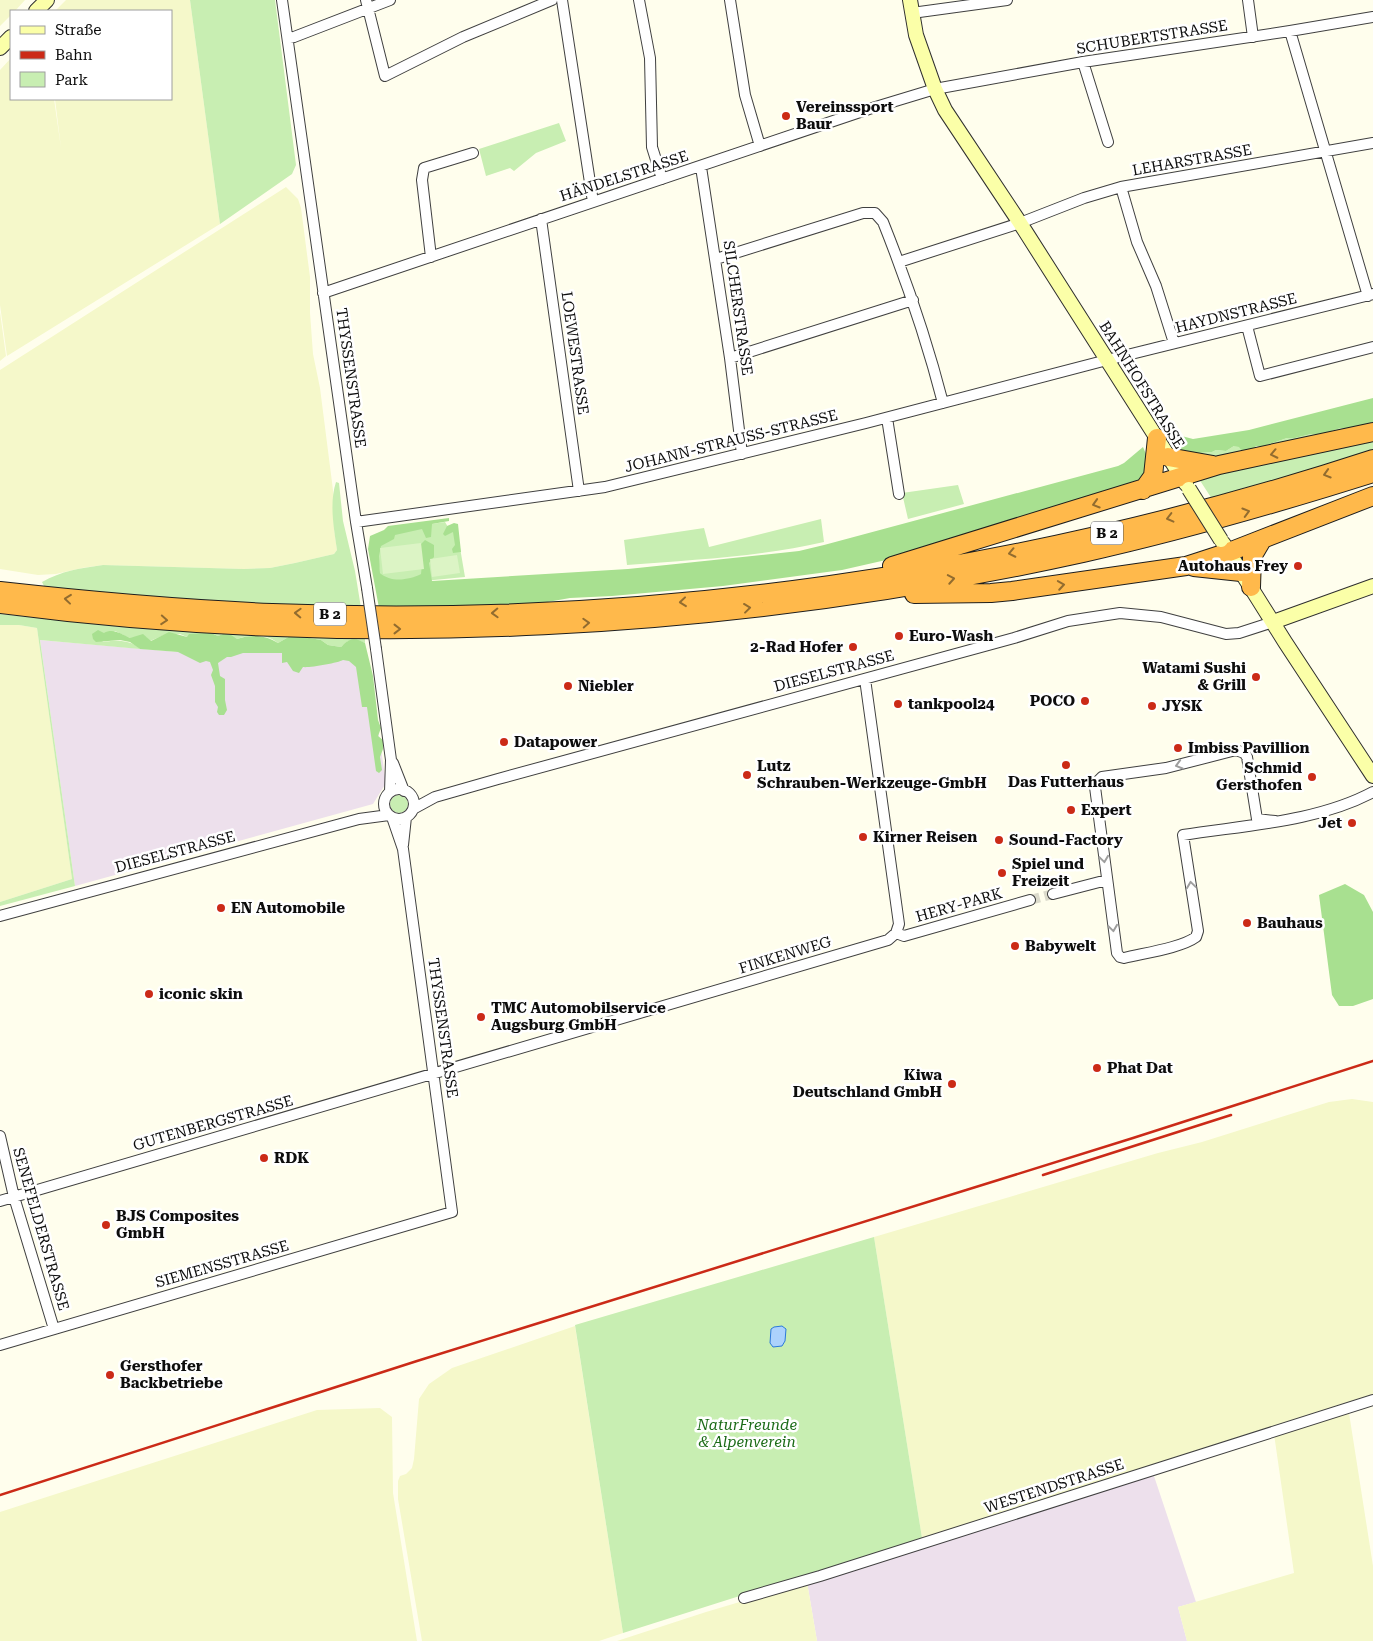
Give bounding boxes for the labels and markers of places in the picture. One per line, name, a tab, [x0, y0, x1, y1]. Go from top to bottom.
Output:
place label: Vereinssport Baur	[796, 98, 894, 133]
marker: Vereinssport Baur	[780, 110, 792, 122]
place label: Autohaus Frey	[1178, 557, 1288, 575]
marker: Autohaus Frey	[1292, 560, 1304, 572]
place label: Euro-Wash	[909, 627, 993, 645]
marker: Euro-Wash	[893, 630, 905, 642]
place label: 2-Rad Hofer	[750, 638, 843, 656]
marker: 2-Rad Hofer	[847, 641, 859, 653]
place label: Watami Sushi & Grill	[1142, 659, 1246, 694]
marker: Watami Sushi & Grill	[1250, 671, 1262, 683]
place label: Niebler	[578, 677, 634, 695]
marker: Niebler	[562, 680, 574, 692]
place label: POCO	[1030, 692, 1075, 710]
place label: tankpool24	[908, 695, 995, 713]
marker: POCO	[1079, 695, 1091, 707]
place label: JYSK	[1162, 697, 1203, 715]
marker: tankpool24	[892, 698, 904, 710]
marker: JYSK	[1146, 700, 1158, 712]
place label: Datapower	[514, 733, 598, 751]
marker: Datapower	[498, 736, 510, 748]
place label: Imbiss Pavillion	[1188, 739, 1310, 757]
marker: Imbiss Pavillion	[1172, 742, 1184, 754]
place label: Lutz Schrauben-Werkzeuge-GmbH	[757, 757, 987, 792]
marker: Das Futterhaus	[1060, 759, 1072, 771]
place label: Schmid Gersthofen	[1216, 759, 1302, 794]
marker: Lutz Schrauben-Werkzeuge-GmbH	[741, 769, 753, 781]
marker: Schmid Gersthofen	[1306, 771, 1318, 783]
place label: Das Futterhaus	[1008, 773, 1124, 791]
place label: Expert	[1081, 801, 1132, 819]
marker: Expert	[1065, 804, 1077, 816]
place label: Jet	[1318, 814, 1342, 832]
marker: Jet	[1346, 817, 1358, 829]
place label: Kirner Reisen	[873, 828, 977, 846]
marker: Kirner Reisen	[857, 831, 869, 843]
place label: Sound-Factory	[1009, 831, 1123, 849]
marker: Sound-Factory	[993, 834, 1005, 846]
place label: Spiel und Freizeit	[1012, 855, 1084, 890]
marker: Spiel und Freizeit	[996, 867, 1008, 879]
place label: EN Automobile	[231, 899, 345, 917]
marker: EN Automobile	[215, 902, 227, 914]
place label: Bauhaus	[1257, 914, 1323, 932]
marker: Bauhaus	[1241, 917, 1253, 929]
place label: Babywelt	[1025, 937, 1096, 955]
marker: Babywelt	[1009, 940, 1021, 952]
place label: iconic skin	[159, 985, 243, 1003]
marker: iconic skin	[143, 988, 155, 1000]
place label: TMC Automobilservice Augsburg GmbH	[491, 999, 666, 1034]
marker: TMC Automobilservice Augsburg GmbH	[475, 1011, 487, 1023]
place label: Phat Dat	[1107, 1059, 1173, 1077]
marker: Phat Dat	[1091, 1062, 1103, 1074]
place label: Kiwa Deutschland GmbH	[793, 1066, 942, 1101]
marker: Kiwa Deutschland GmbH	[946, 1078, 958, 1090]
place label: RDK	[274, 1149, 309, 1167]
marker: RDK	[258, 1152, 270, 1164]
place label: BJS Composites GmbH	[116, 1207, 239, 1242]
marker: BJS Composites GmbH	[100, 1219, 112, 1231]
place label: Gersthofer Backbetriebe	[120, 1357, 223, 1392]
marker: Gersthofer Backbetriebe	[104, 1369, 116, 1381]

